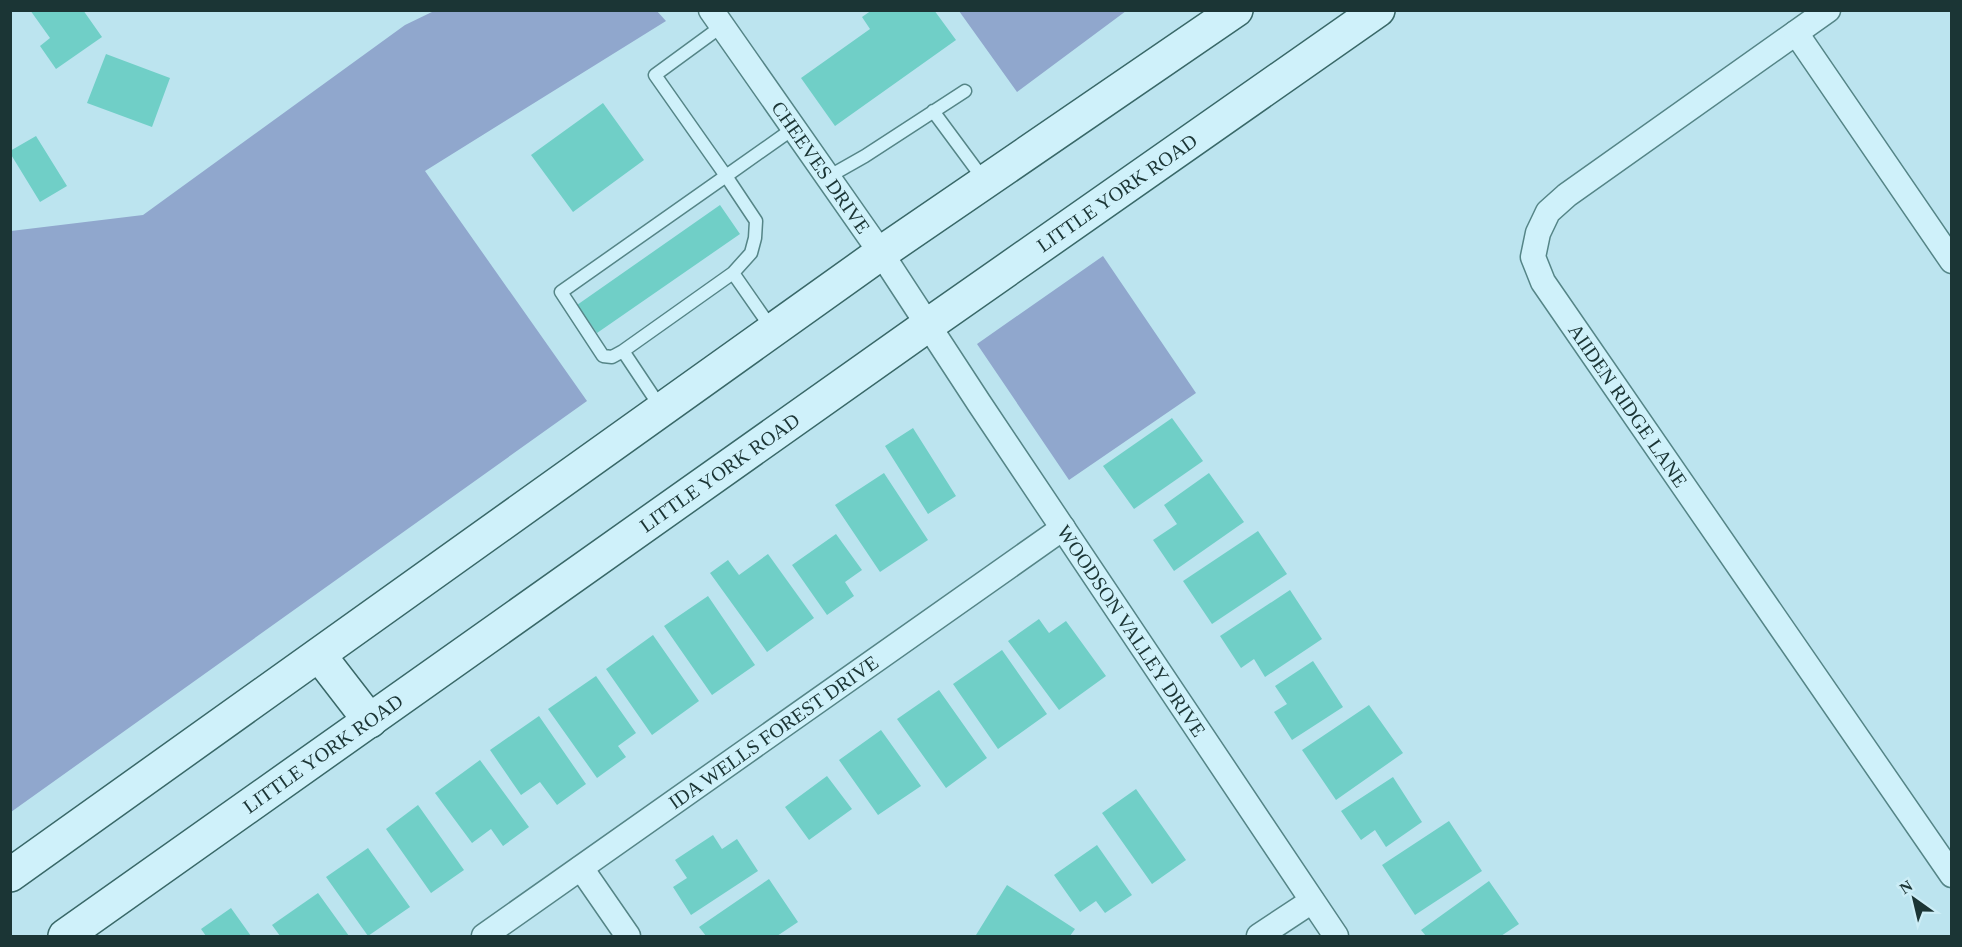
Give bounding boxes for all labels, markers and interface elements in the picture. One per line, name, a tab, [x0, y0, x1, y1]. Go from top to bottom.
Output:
street label: CHEEVES DRIVE	[767, 97, 875, 238]
street label: LITTLE YORK ROAD	[1033, 129, 1201, 256]
street label: AIIDEN RIDGE LANE	[1564, 320, 1692, 491]
street label: LITTLE YORK ROAD	[635, 409, 804, 537]
street label: WOODSON VALLEY DRIVE	[1053, 521, 1210, 741]
street label: IDA WELLS FOREST DRIVE	[664, 651, 882, 813]
street label: LITTLE YORK ROAD	[239, 689, 407, 817]
north arrow	[1884, 869, 1944, 929]
text: N	[1896, 876, 1916, 897]

